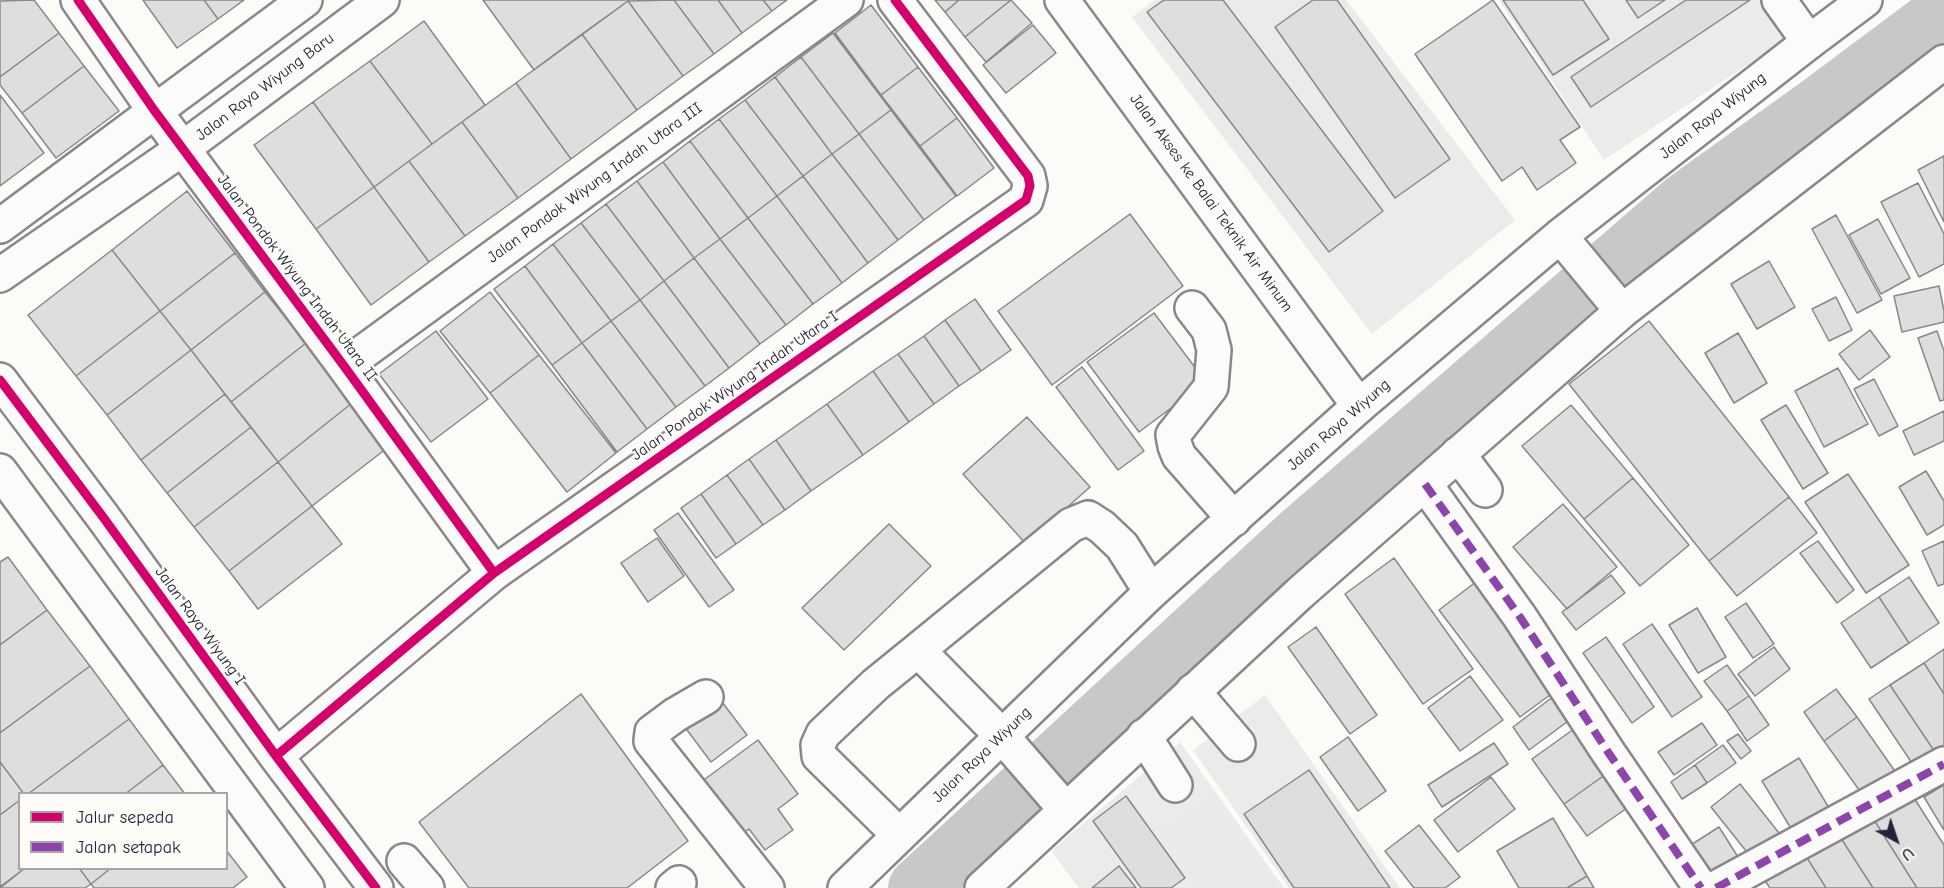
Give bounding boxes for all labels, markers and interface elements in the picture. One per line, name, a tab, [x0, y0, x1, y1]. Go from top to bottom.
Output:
street label: Jalan Raya Wiyung Baru	[192, 29, 338, 145]
street label: Jalan Raya Wiyung	[1656, 68, 1770, 164]
street label: Jalan Akses ke Balai Teknik Air Minum	[1125, 90, 1297, 316]
street label: Jalan Pondok Wiyung Indah Utara III	[484, 99, 706, 267]
street label: Jalan Pondok Wiyung Indah Utara II	[213, 171, 381, 385]
street label: Jalan Pondok Wiyung Indah Utara I	[628, 307, 842, 465]
street label: Jalan Raya Wiyung	[1284, 375, 1394, 475]
street label: Jalan Raya Wiyung I	[151, 563, 249, 689]
street label: Jalan Raya Wiyung	[929, 703, 1035, 807]
legend	[18, 792, 228, 870]
text: Jalur sepeda	[76, 807, 174, 828]
north arrow	[1866, 810, 1926, 870]
text: Jalan setapak	[76, 837, 181, 858]
text: U	[1898, 843, 1917, 864]

